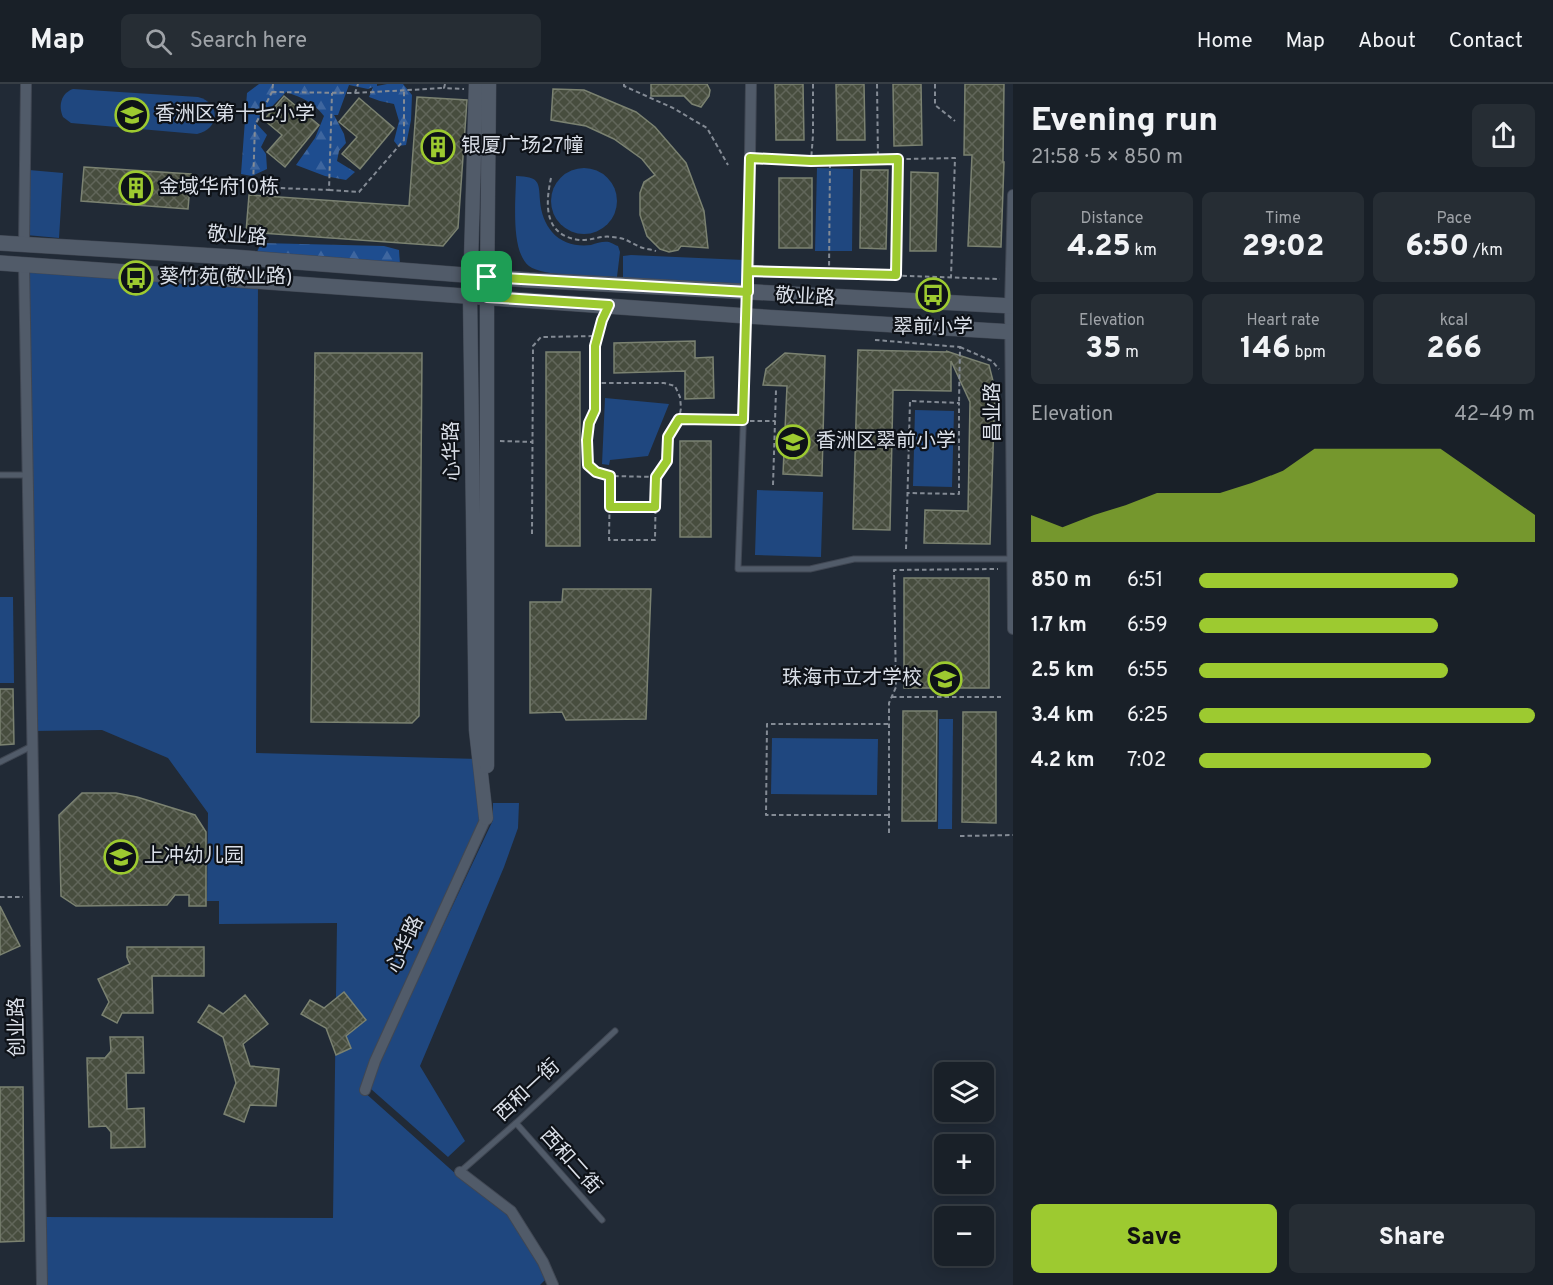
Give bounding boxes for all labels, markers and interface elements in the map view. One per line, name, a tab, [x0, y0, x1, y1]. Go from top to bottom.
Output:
search box	[121, 14, 541, 68]
text: Map	[30, 23, 85, 59]
icon: search	[142, 25, 175, 58]
text: Search here	[190, 28, 307, 55]
text: Home	[1197, 28, 1253, 55]
text: Map	[1286, 28, 1325, 55]
text: About	[1358, 28, 1416, 55]
text: Contact	[1449, 28, 1523, 55]
school or university icon: 香洲区第十七小学	[114, 97, 150, 133]
text: Evening run	[1031, 101, 1218, 143]
place label: 香洲区第十七小学	[155, 102, 315, 128]
button: share	[1472, 104, 1535, 167]
building icon: 银厦广场27幢	[420, 129, 456, 165]
place label: 银厦广场27幢	[461, 134, 583, 160]
text: 21:58 · 5 × 850 m	[1031, 145, 1183, 171]
building icon: 金域华府10栋	[118, 170, 154, 206]
place label: 金域华府10栋	[159, 175, 279, 201]
text: Distance	[1081, 209, 1143, 229]
text: Time	[1265, 209, 1301, 229]
text: Pace	[1436, 209, 1472, 229]
street label: 敬业路	[206, 222, 268, 252]
text: 4.25	[1067, 229, 1131, 266]
text: 29:02	[1242, 229, 1324, 266]
text: 6:50	[1405, 229, 1469, 266]
text: km	[1131, 241, 1157, 261]
text: /km	[1469, 241, 1503, 261]
pin	[461, 251, 512, 302]
bus stop icon: 葵竹苑(敬业路)	[118, 260, 154, 296]
icon: arrive	[470, 260, 503, 293]
place label: 葵竹苑(敬业路)	[159, 265, 293, 291]
bus stop icon: 翠前小学	[915, 277, 951, 313]
street label: 敬业路	[774, 283, 836, 313]
text: Elevation	[1079, 311, 1145, 331]
text: Heart rate	[1246, 311, 1320, 331]
text: kcal	[1440, 311, 1468, 331]
place label: 翠前小学	[893, 315, 973, 341]
text: 35	[1085, 331, 1121, 368]
text: 146	[1240, 331, 1291, 368]
text: 266	[1426, 331, 1482, 368]
text: m	[1121, 343, 1139, 363]
text: bpm	[1291, 343, 1326, 363]
street label: 昌业路	[981, 382, 1007, 442]
text: Elevation	[1031, 402, 1113, 428]
text: 42–49 m	[1454, 402, 1535, 428]
street label: 心华路	[439, 421, 467, 481]
school or university icon: 香洲区翠前小学	[775, 424, 811, 460]
place label: 香洲区翠前小学	[816, 429, 956, 455]
text: 850 m	[1031, 568, 1091, 594]
text: 6:51	[1127, 568, 1163, 594]
text: 1.7 km	[1031, 613, 1087, 639]
text: 6:59	[1127, 613, 1168, 639]
text: 2.5 km	[1031, 658, 1094, 684]
text: 6:55	[1127, 658, 1168, 684]
school or university icon: 珠海市立才学校	[927, 661, 963, 697]
place label: 珠海市立才学校	[782, 666, 922, 692]
text: 3.4 km	[1031, 703, 1094, 729]
text: 6:25	[1127, 703, 1168, 729]
text: 4.2 km	[1031, 748, 1095, 774]
text: 7:02	[1127, 748, 1166, 774]
school or university icon: 上冲幼儿园	[103, 839, 139, 875]
place label: 上冲幼儿园	[144, 844, 244, 870]
street label: 心华路	[382, 912, 430, 978]
street label: 创业路	[4, 997, 32, 1057]
street label: 西和一街	[490, 1054, 566, 1128]
map controls	[934, 1062, 994, 1266]
button: layers	[934, 1062, 994, 1122]
street label: 西和二街	[534, 1124, 606, 1200]
button: +	[934, 1134, 994, 1194]
button: Save	[1031, 1204, 1277, 1273]
button: Share	[1289, 1204, 1535, 1273]
button: −	[934, 1206, 994, 1266]

